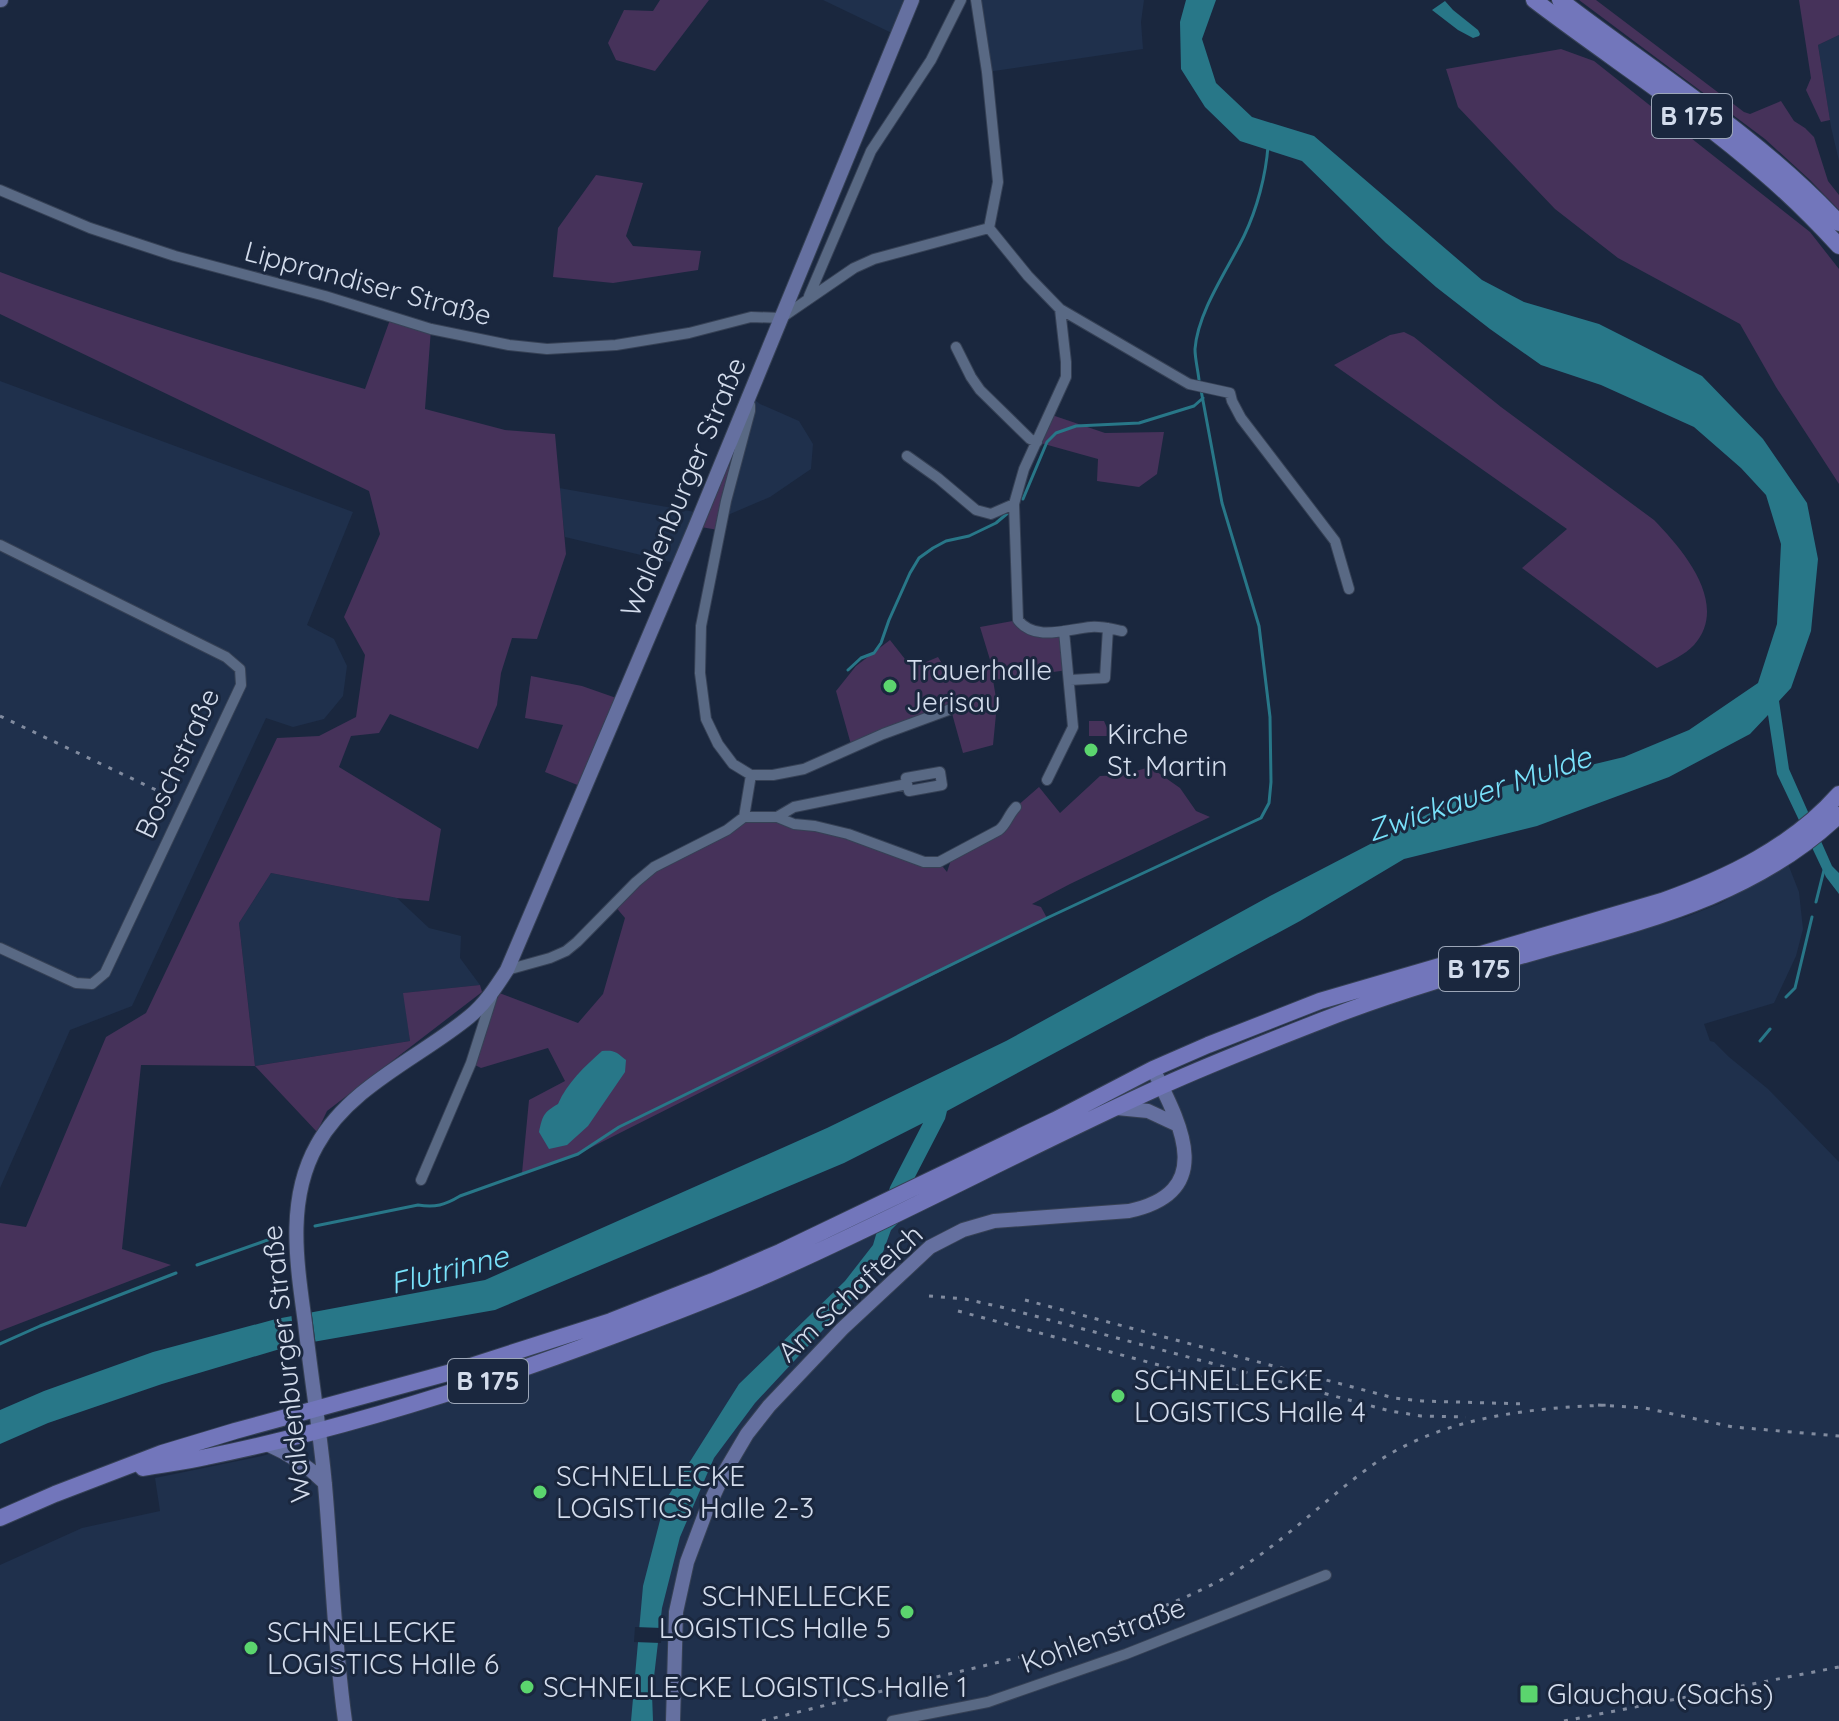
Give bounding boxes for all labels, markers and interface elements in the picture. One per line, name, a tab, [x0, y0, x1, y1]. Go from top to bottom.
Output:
road number: B 175	[1652, 94, 1732, 138]
street label: Lipprandiser Straße	[241, 233, 495, 332]
street label: Waldenburger Straße	[612, 352, 753, 622]
place label: Trauerhalle Jerisau	[906, 652, 1052, 719]
marker: Trauerhalle Jerisau	[881, 677, 899, 695]
street label: Boschstraße	[127, 682, 227, 843]
place label: Kirche St. Martin	[1107, 716, 1228, 783]
water label: Zwickauer Mulde	[1361, 736, 1597, 849]
marker: Kirche St. Martin	[1082, 741, 1100, 759]
road number: B 175	[1439, 947, 1519, 991]
street label: Am Schafteich	[770, 1216, 930, 1369]
street label: Waldenburger Straße	[254, 1224, 317, 1504]
water label: Flutrinne	[386, 1236, 513, 1302]
road number: B 175	[448, 1359, 528, 1403]
place label: SCHNELLECKE LOGISTICS Halle 4	[1134, 1362, 1366, 1429]
marker: SCHNELLECKE LOGISTICS Halle 4	[1109, 1387, 1127, 1405]
place label: SCHNELLECKE LOGISTICS Halle 2-3	[556, 1458, 814, 1525]
marker: SCHNELLECKE LOGISTICS Halle 2-3	[531, 1483, 549, 1501]
place label: SCHNELLECKE LOGISTICS Halle 5	[659, 1578, 891, 1645]
street label: Kohlenstraße	[1016, 1589, 1190, 1680]
marker: SCHNELLECKE LOGISTICS Halle 5	[898, 1603, 916, 1621]
place label: SCHNELLECKE LOGISTICS Halle 6	[267, 1614, 499, 1681]
marker: SCHNELLECKE LOGISTICS Halle 6	[242, 1639, 260, 1657]
place label: SCHNELLECKE LOGISTICS Halle 1	[543, 1669, 967, 1704]
place label: Glauchau (Sachs)	[1547, 1676, 1773, 1711]
marker: SCHNELLECKE LOGISTICS Halle 1	[518, 1678, 536, 1696]
marker: Glauchau (Sachs)	[1518, 1683, 1540, 1705]

